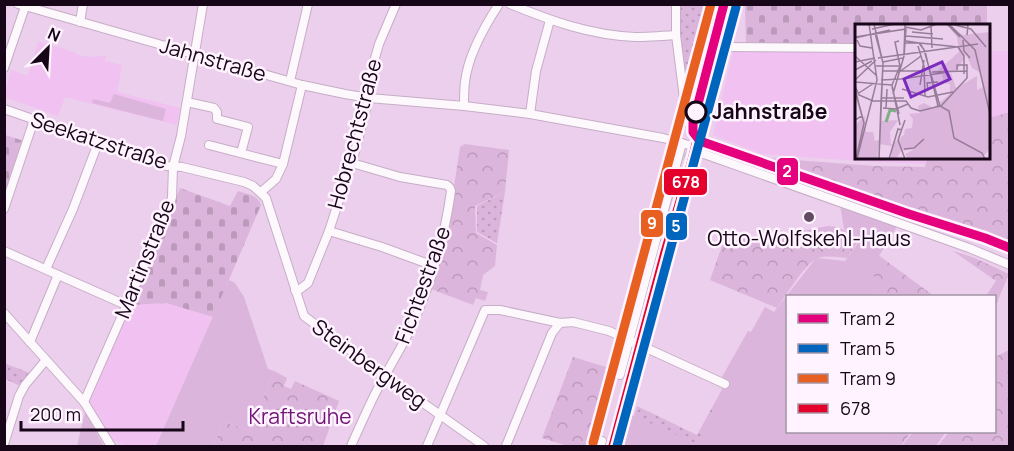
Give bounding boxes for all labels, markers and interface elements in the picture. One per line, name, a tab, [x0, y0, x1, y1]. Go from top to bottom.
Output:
north arrow	[18, 18, 78, 78]
text: N	[44, 22, 64, 47]
inset map	[855, 24, 990, 159]
street label: Jahnstraße	[157, 30, 270, 88]
street label: Hobrechtstraße	[321, 56, 388, 212]
place label: Jahnstraße	[712, 97, 828, 125]
marker: Jahnstraße	[685, 101, 707, 123]
street label: Seekatzstraße	[27, 105, 171, 175]
line badge: 2	[776, 157, 799, 186]
text: 2	[782, 160, 792, 182]
line badge: 678	[663, 168, 708, 196]
text: 678	[672, 171, 700, 193]
street label: Martinstraße	[108, 195, 181, 322]
line badge: 9	[640, 209, 664, 238]
marker: Otto-Wolfskehl-Haus	[802, 210, 816, 224]
text: 9	[647, 212, 657, 234]
line badge: 5	[665, 212, 688, 241]
text: 5	[671, 215, 681, 237]
street label: Fichtestraße	[388, 222, 456, 347]
place label: Otto-Wolfskehl-Haus	[707, 224, 911, 252]
legend	[786, 295, 996, 433]
text: Tram 2	[840, 306, 895, 330]
street label: Steinbergweg	[307, 312, 433, 414]
text: Tram 5	[840, 336, 895, 360]
text: Tram 9	[840, 366, 896, 390]
scale bar	[21, 394, 183, 432]
text: 678	[840, 396, 871, 420]
text: 200 m	[30, 402, 81, 426]
park label: Kraftsruhe	[249, 402, 351, 430]

